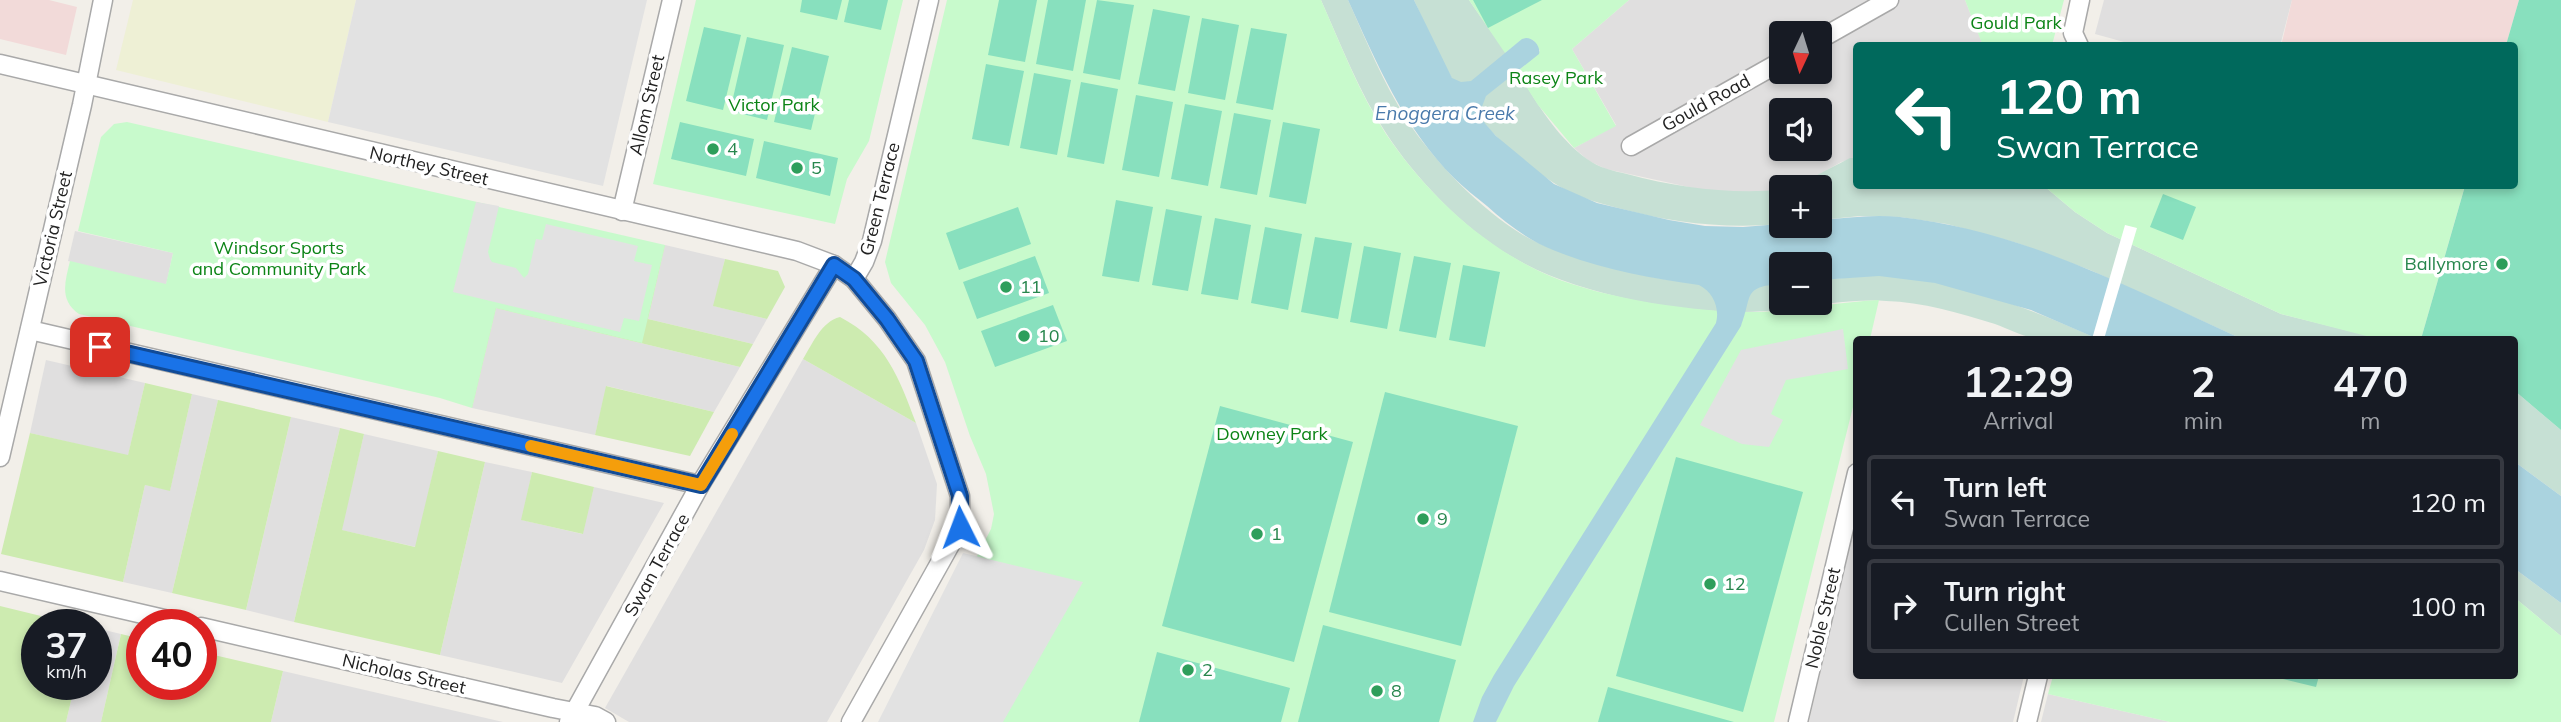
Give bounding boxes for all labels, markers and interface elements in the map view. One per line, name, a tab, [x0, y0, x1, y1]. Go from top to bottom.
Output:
park label: Gould Park	[1970, 11, 2062, 34]
north arrow	[1769, 21, 1832, 84]
map controls	[1769, 21, 1832, 315]
street label: Allom Street	[624, 52, 669, 157]
text: 120 m	[1996, 65, 2142, 126]
park label: Rasey Park	[1509, 66, 1604, 89]
street label: Gould Road	[1657, 69, 1754, 136]
icon: left	[1881, 70, 1972, 161]
park label: Victor Park	[728, 93, 820, 116]
button: sound	[1769, 98, 1832, 161]
water label: Enoggera Creek	[1375, 101, 1516, 125]
text: Swan Terrace	[1996, 126, 2199, 166]
place label: 4	[727, 137, 738, 160]
street label: Green Terrace	[854, 140, 905, 258]
street label: Northey Street	[367, 141, 491, 190]
marker: 4	[705, 141, 721, 157]
place label: 5	[811, 156, 822, 179]
marker: 5	[789, 160, 805, 176]
street label: Victoria Street	[28, 169, 77, 289]
button: +	[1769, 175, 1832, 238]
park label: Windsor Sports and Community Park	[192, 236, 367, 280]
button: −	[1769, 252, 1832, 315]
place label: Ballymore	[2405, 252, 2488, 275]
marker: Ballymore	[2494, 256, 2510, 272]
place label: 11	[1020, 275, 1042, 298]
marker: 11	[998, 279, 1014, 295]
pin	[70, 317, 130, 377]
place label: 10	[1038, 324, 1060, 347]
icon: arrive	[81, 328, 119, 366]
marker: 10	[1016, 328, 1032, 344]
text: 12:29	[1963, 355, 2074, 408]
text: 2	[2191, 355, 2216, 408]
text: 470	[2333, 355, 2408, 408]
text: Arrival	[1983, 406, 2054, 435]
text: min	[2184, 406, 2223, 435]
text: m	[2360, 406, 2381, 435]
park label: Downey Park	[1216, 422, 1329, 445]
text: Turn left	[1944, 471, 2046, 504]
icon: left	[1885, 483, 1923, 521]
text: 120 m	[2410, 486, 2486, 519]
position arrow	[923, 490, 997, 564]
text: Swan Terrace	[1944, 504, 2090, 533]
place label: 9	[1437, 507, 1448, 530]
street label: Swan Terrace	[619, 509, 694, 620]
marker: 9	[1415, 511, 1431, 527]
place label: 1	[1271, 522, 1282, 545]
marker: 1	[1249, 526, 1265, 542]
street label: Noble Street	[1800, 565, 1845, 671]
place label: 12	[1724, 572, 1746, 595]
text: Turn right	[1944, 575, 2065, 608]
marker: 12	[1702, 576, 1718, 592]
icon: right	[1885, 587, 1923, 625]
text: 100 m	[2410, 590, 2486, 623]
text: Cullen Street	[1944, 608, 2079, 637]
speed limit sign: 40	[126, 609, 217, 700]
text: 37	[45, 623, 88, 667]
street label: Nicholas Street	[340, 648, 468, 699]
place label: 2	[1202, 658, 1213, 681]
text: km/h	[46, 660, 87, 683]
marker: 2	[1180, 662, 1196, 678]
place label: 8	[1391, 679, 1402, 702]
marker: 8	[1369, 683, 1385, 699]

